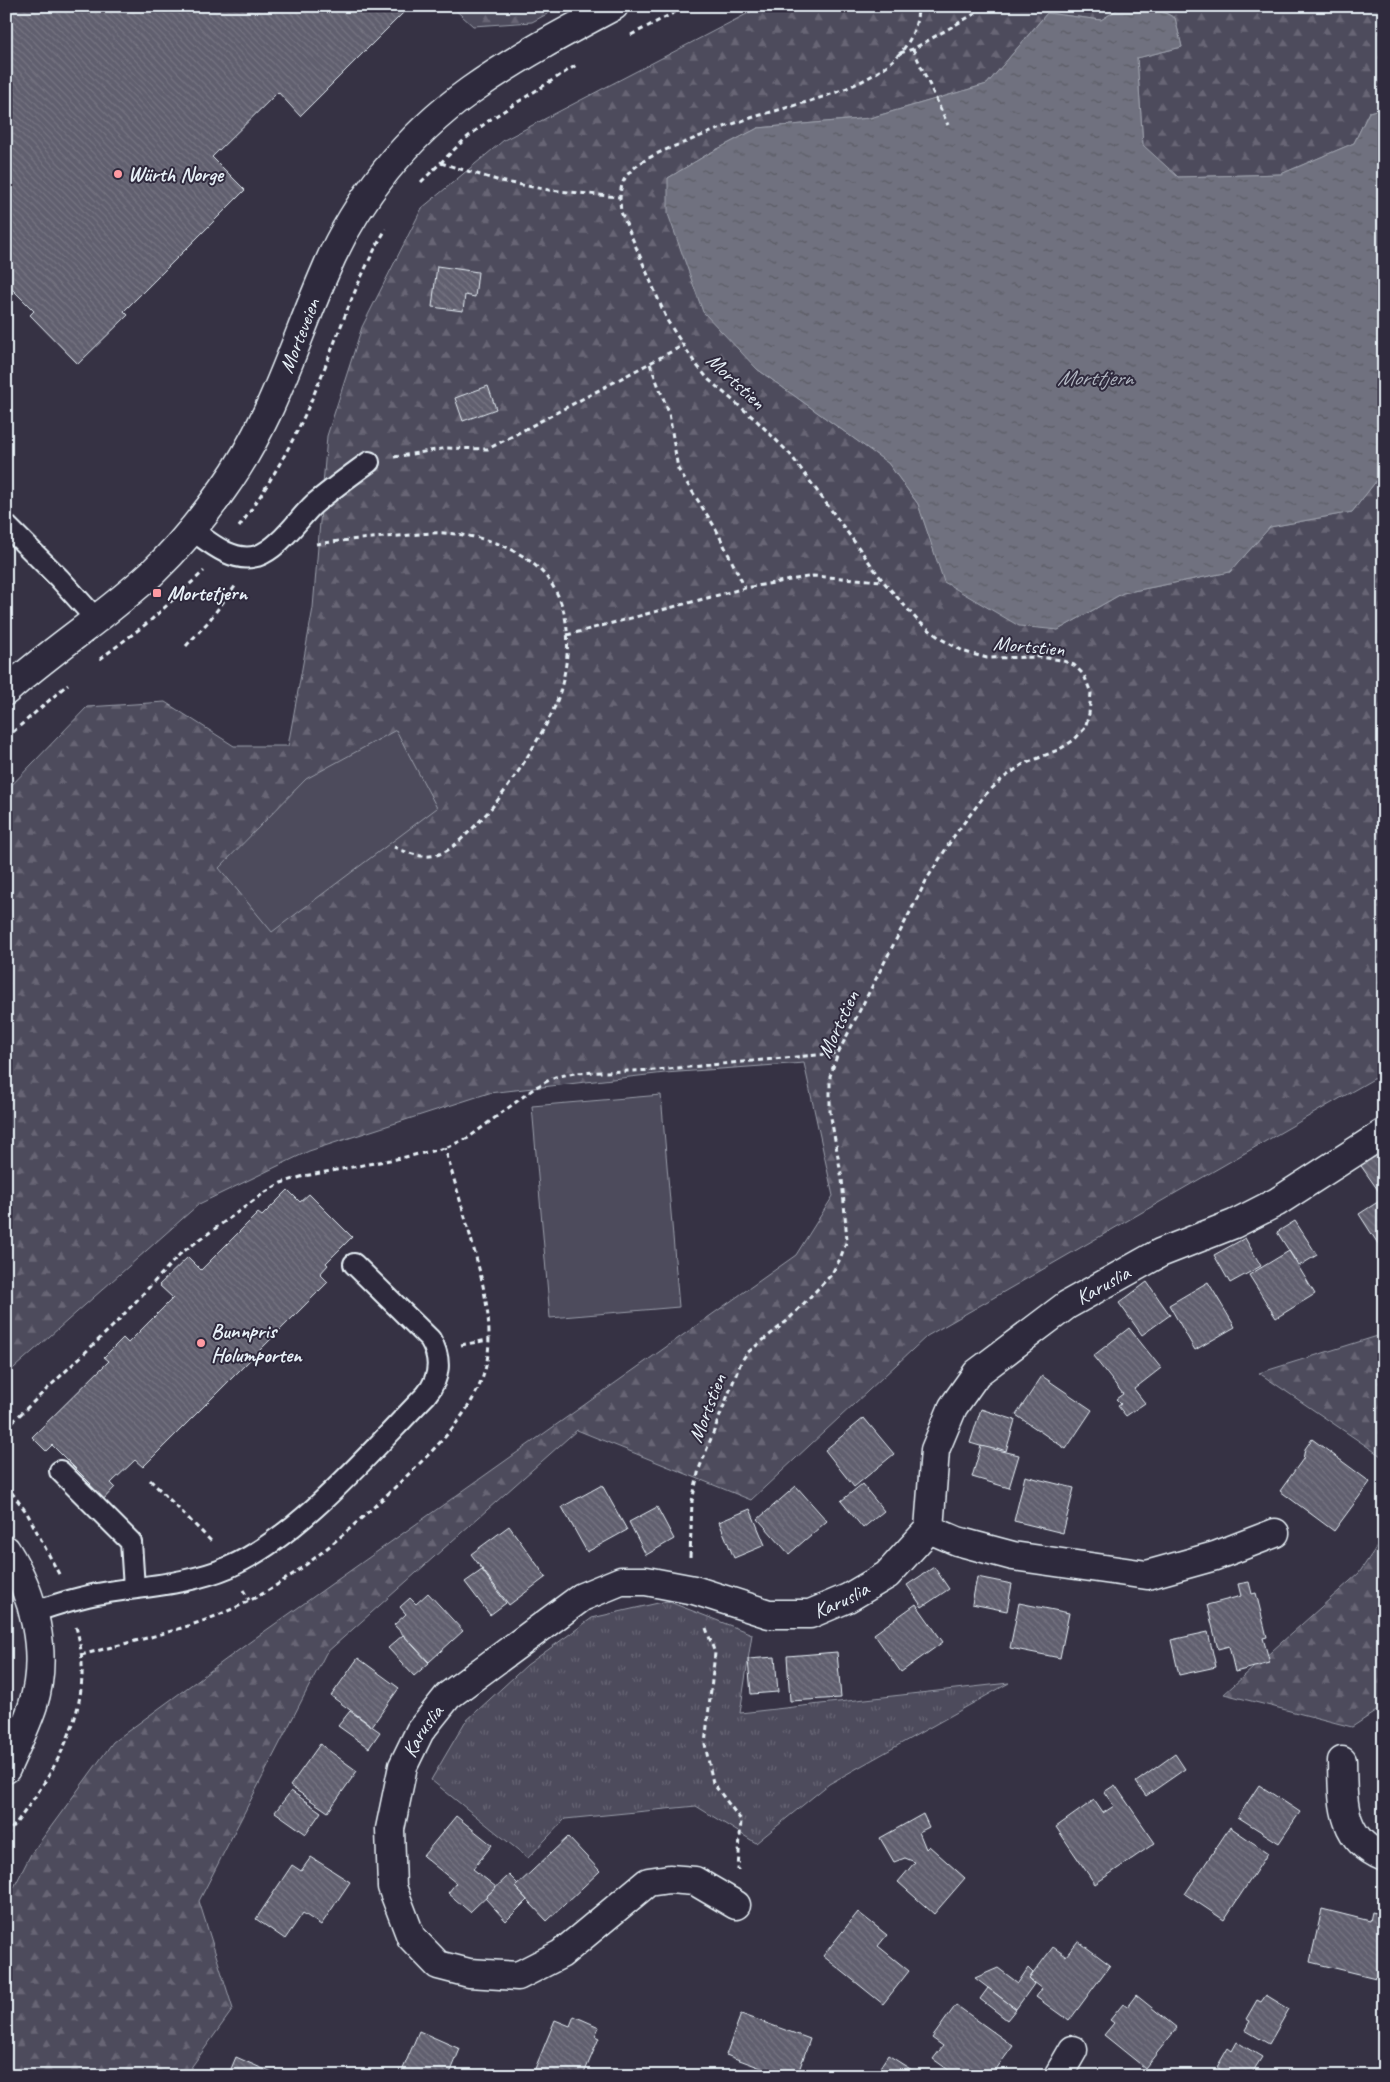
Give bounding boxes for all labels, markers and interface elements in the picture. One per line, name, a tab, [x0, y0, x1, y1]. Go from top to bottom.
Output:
place label: Würth Norge	[128, 161, 225, 187]
marker: Würth Norge	[112, 168, 124, 180]
street label: Morteveien	[273, 294, 326, 376]
street label: Mortstien	[701, 347, 771, 415]
water label: Morttjern	[1057, 364, 1135, 392]
place label: Mortetjern	[167, 580, 248, 606]
marker: Mortetjern	[151, 587, 163, 599]
street label: Mortstien	[992, 630, 1066, 662]
street label: Mortstien	[811, 986, 865, 1062]
street label: Karuslia	[1071, 1259, 1136, 1311]
place label: Bunnpris Holumporten	[211, 1318, 303, 1368]
marker: Bunnpris Holumporten	[195, 1337, 207, 1349]
street label: Mortstien	[682, 1370, 732, 1446]
street label: Karuslia	[810, 1575, 875, 1624]
street label: Karuslia	[396, 1698, 450, 1762]

